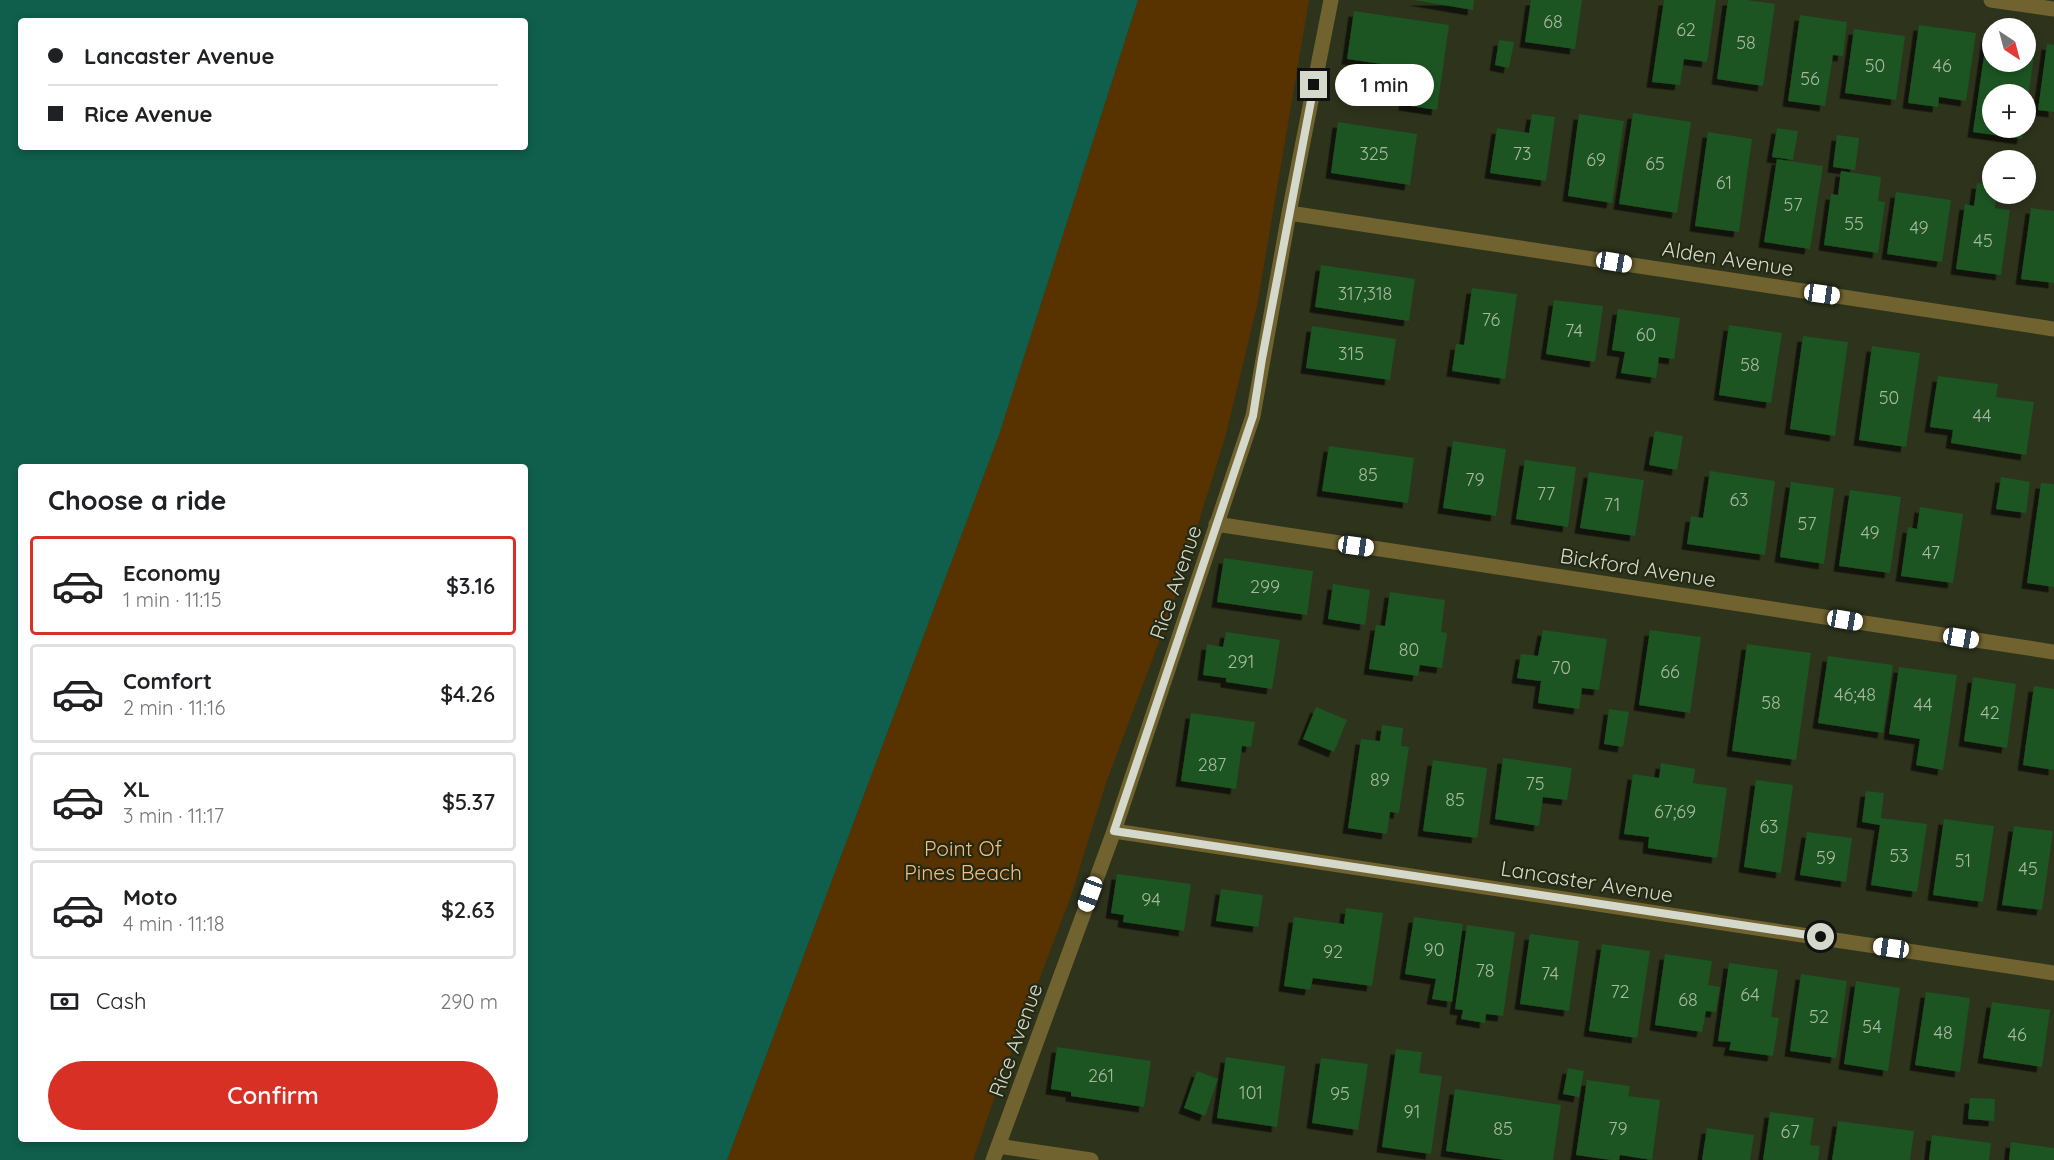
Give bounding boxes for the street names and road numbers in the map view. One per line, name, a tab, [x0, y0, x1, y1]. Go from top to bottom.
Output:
street label: Alden Avenue	[1661, 235, 1795, 281]
street label: Rice Avenue	[1143, 522, 1207, 642]
street label: Bickford Avenue	[1558, 542, 1718, 592]
street label: Lancaster Avenue	[1499, 855, 1675, 907]
street label: Rice Avenue	[982, 980, 1048, 1100]

